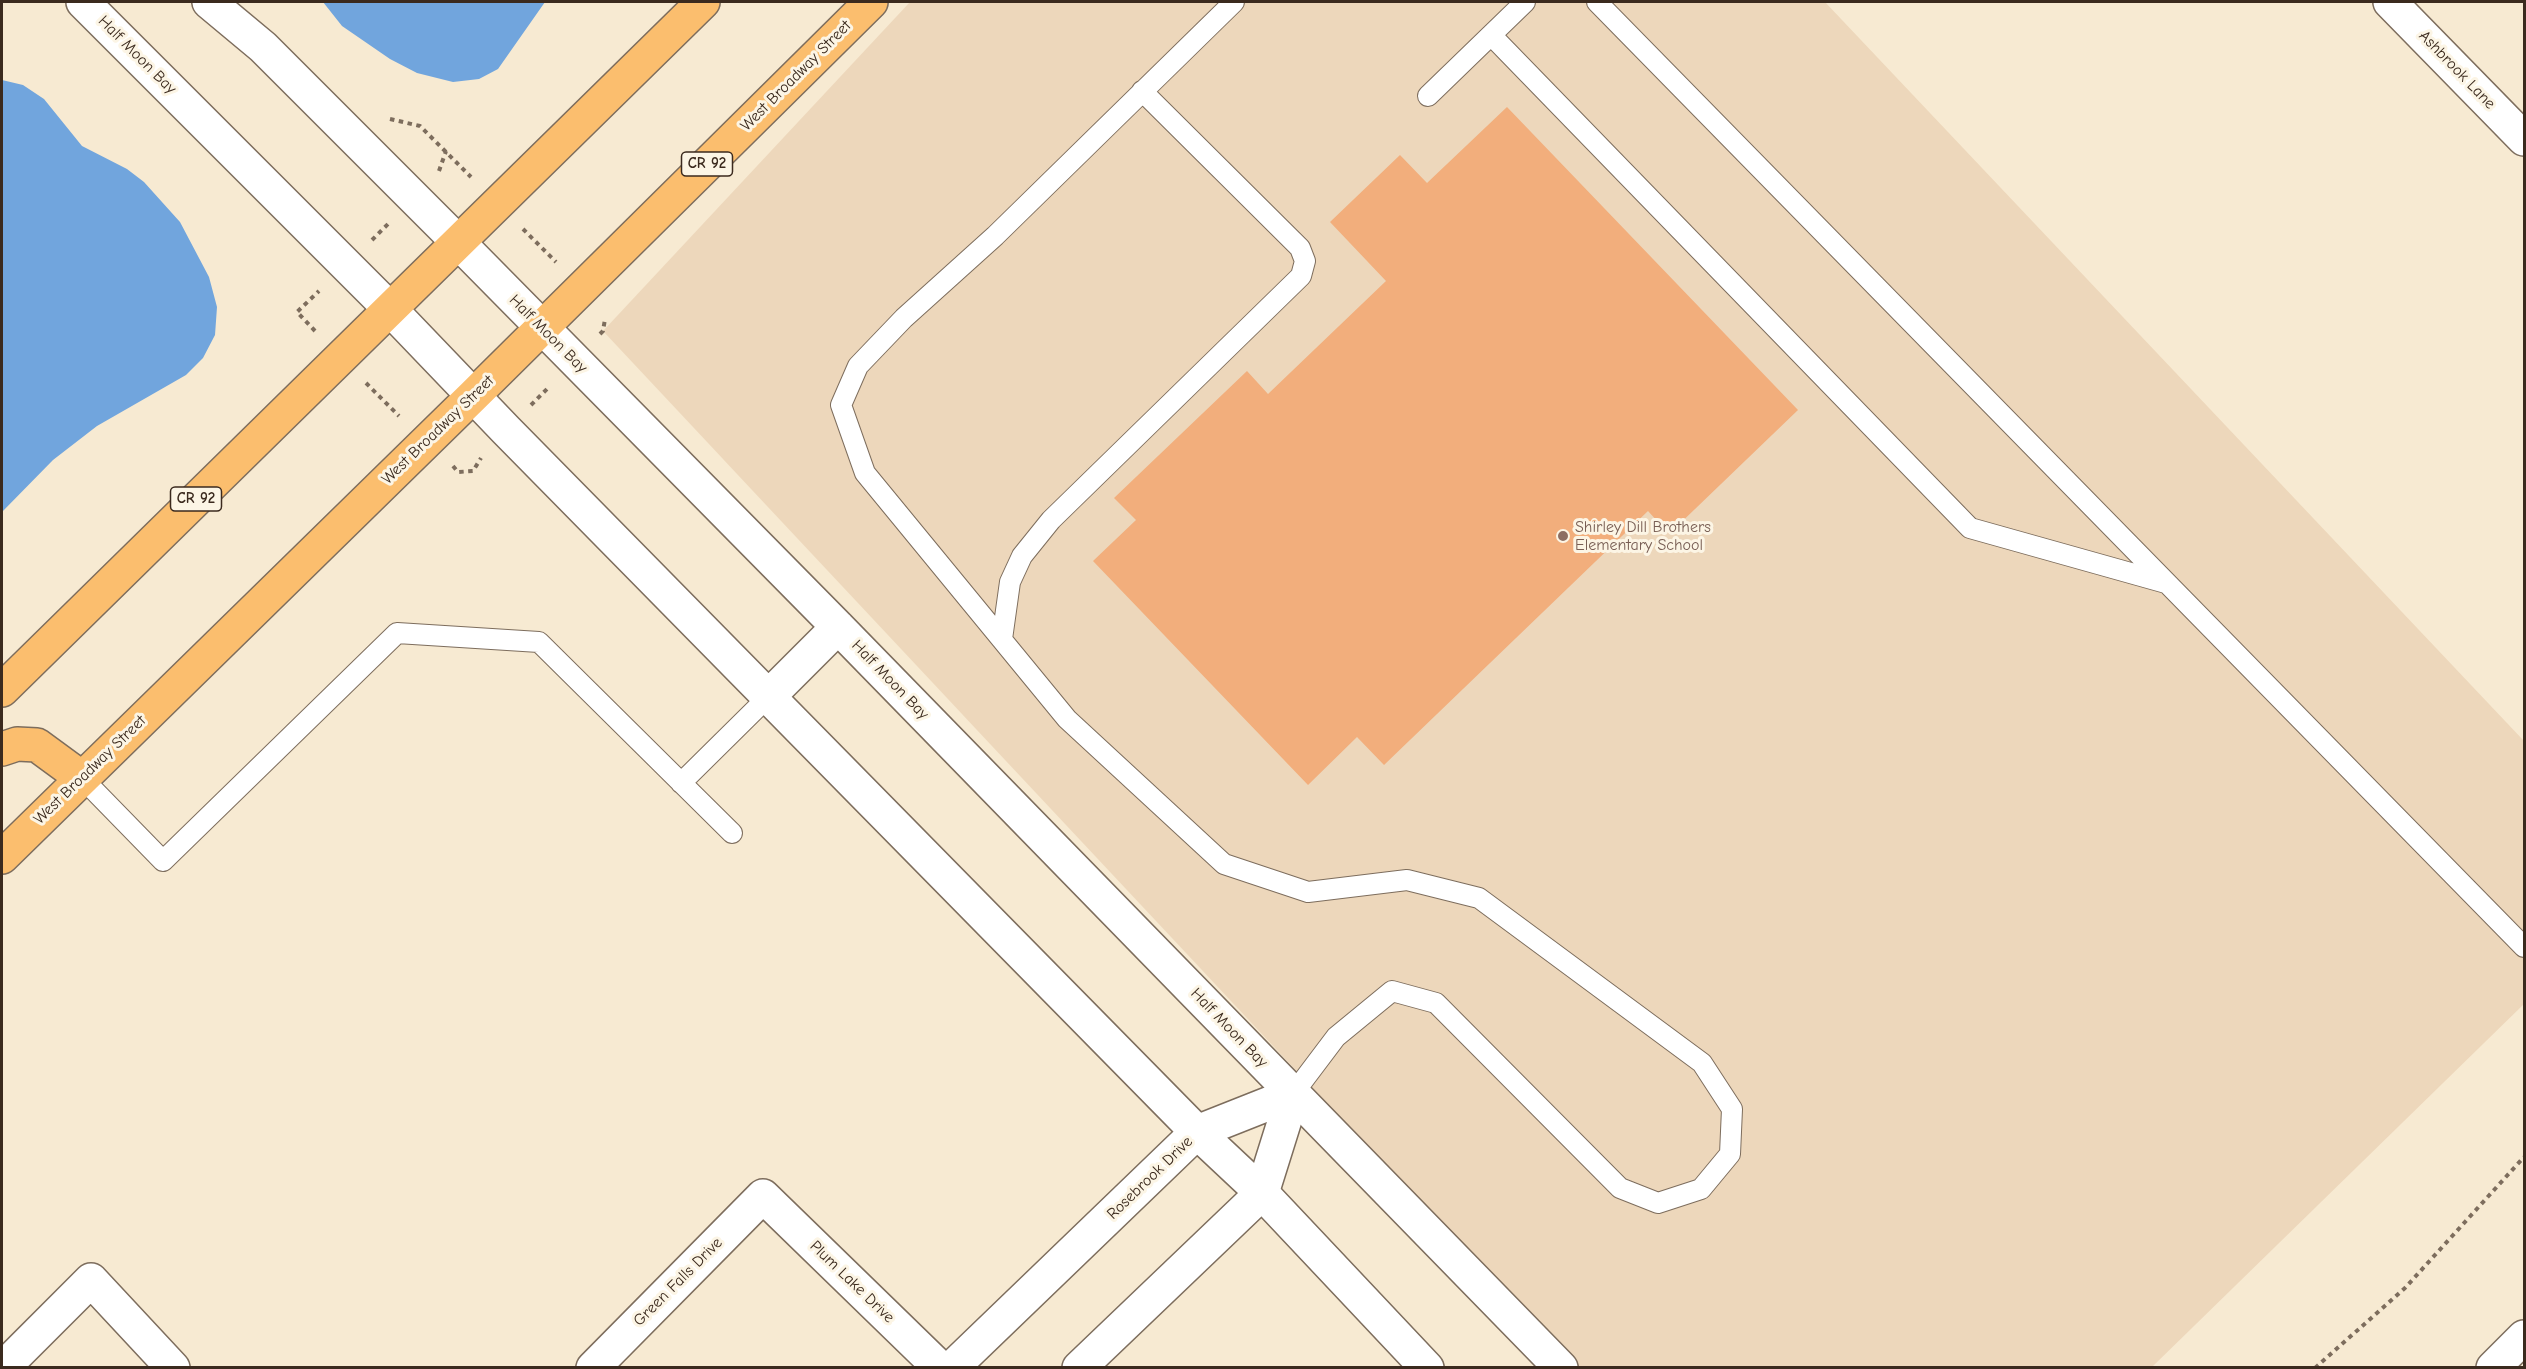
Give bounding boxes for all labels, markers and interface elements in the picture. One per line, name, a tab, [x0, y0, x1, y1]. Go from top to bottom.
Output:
street label: Half Moon Bay	[94, 12, 180, 98]
street label: West Broadway Street	[737, 17, 855, 135]
street label: Ashbrook Lane	[2415, 27, 2499, 113]
road number: CR 92	[682, 152, 732, 176]
street label: Half Moon Bay	[505, 291, 591, 377]
street label: West Broadway Street	[378, 371, 498, 489]
road number: CR 92	[170, 487, 222, 511]
place label: Shirley Dill Brothers Elementary School	[1575, 517, 1711, 555]
marker: Shirley Dill Brothers Elementary School	[1556, 529, 1570, 543]
street label: Half Moon Bay	[847, 636, 933, 724]
street label: West Broadway Street	[30, 711, 150, 829]
street label: Half Moon Bay	[1186, 984, 1272, 1072]
street label: Rosebrook Drive	[1103, 1132, 1197, 1224]
street label: Green Falls Drive	[630, 1234, 726, 1330]
street label: Plum Lake Drive	[806, 1237, 898, 1327]

